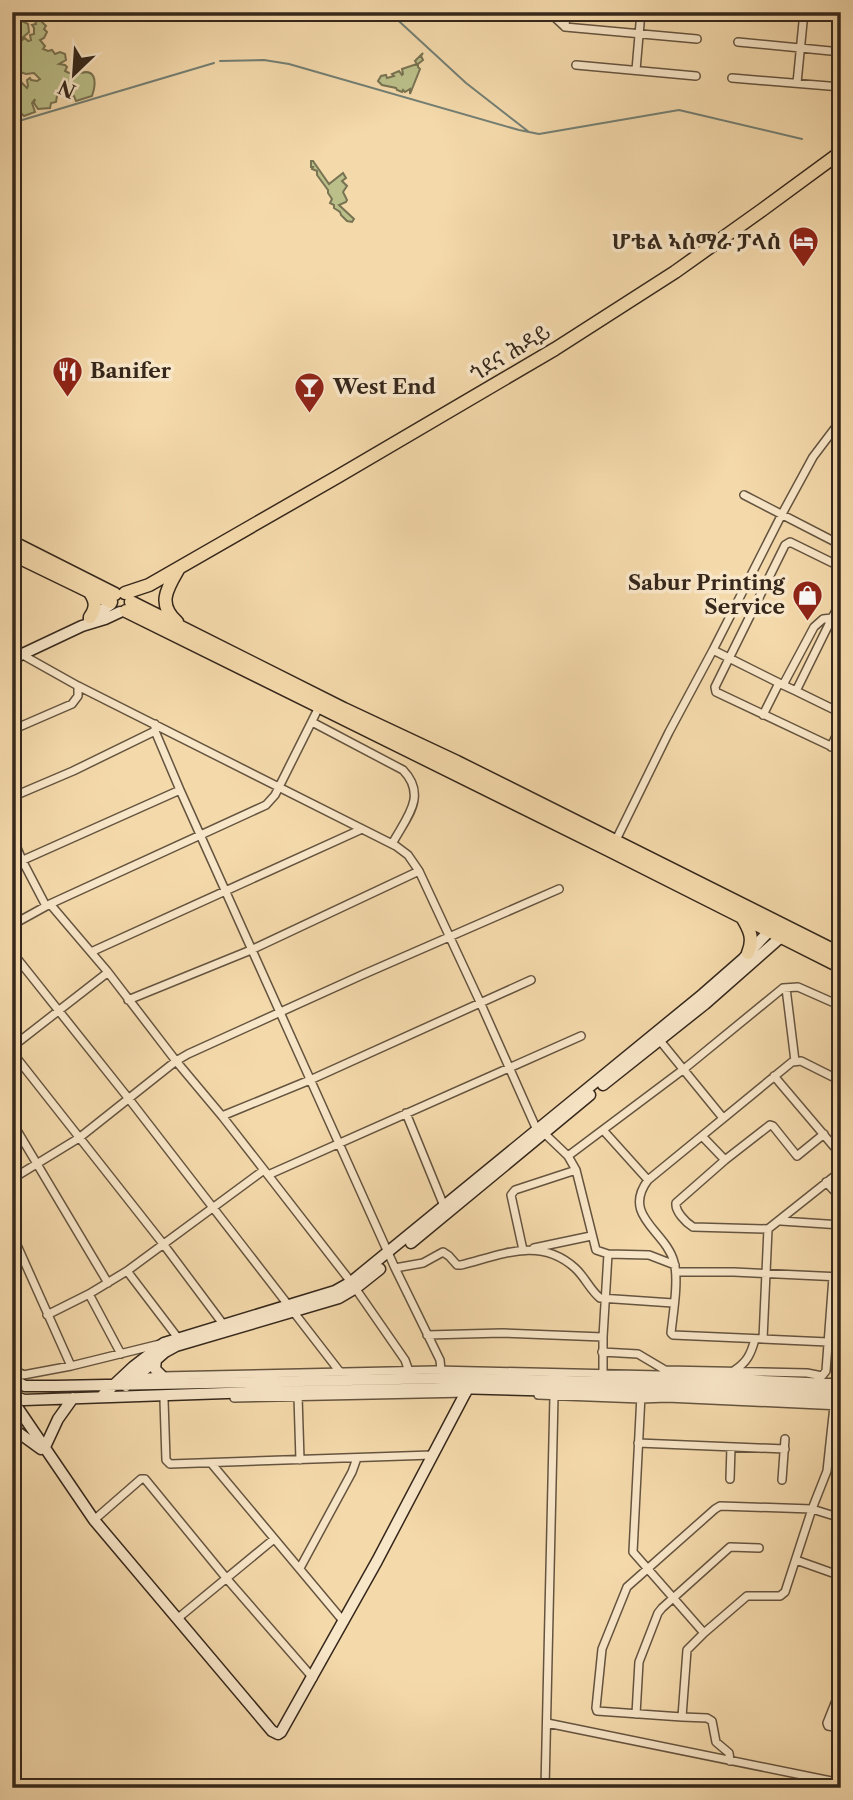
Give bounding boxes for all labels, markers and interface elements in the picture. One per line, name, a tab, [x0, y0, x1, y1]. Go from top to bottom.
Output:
north arrow	[38, 38, 108, 108]
text: N	[55, 75, 79, 103]
hotel icon: ሆቴል ኣስማራ ፓላስ	[787, 225, 821, 269]
place label: ሆቴል ኣስማራ ፓላስ	[612, 229, 781, 254]
street label: ጎደና ሕዳይ	[465, 319, 554, 386]
restaurant icon: Banifer	[50, 354, 84, 398]
place label: Banifer	[90, 358, 172, 383]
bar icon: West End	[293, 370, 327, 414]
place label: West End	[332, 374, 436, 399]
place label: Sabur Printing Service	[628, 570, 786, 619]
shop icon: Sabur Printing Service	[791, 578, 825, 622]

